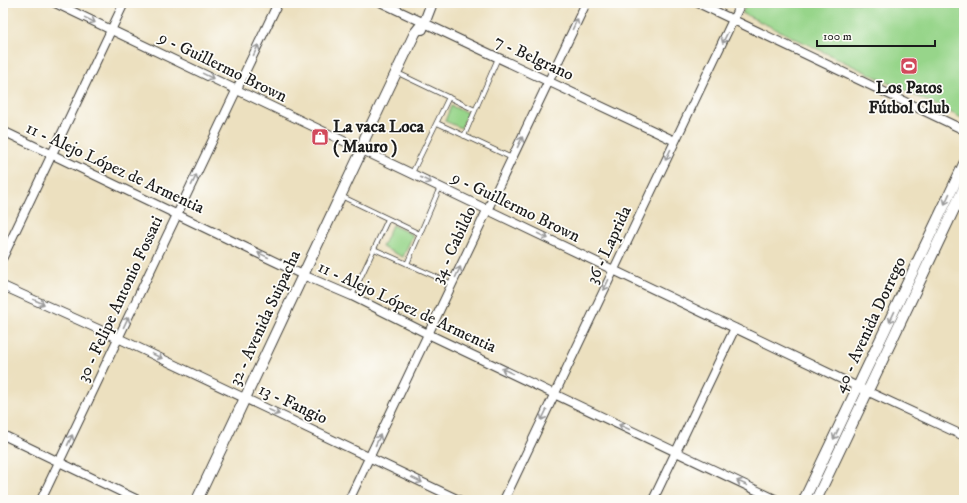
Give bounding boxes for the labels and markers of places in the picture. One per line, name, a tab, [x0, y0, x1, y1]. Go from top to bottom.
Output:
sports icon: Los Patos Fútbol Club	[899, 56, 919, 76]
place label: Los Patos Fútbol Club	[868, 77, 950, 119]
place label: La vaca Loca ( Mauro )	[333, 116, 425, 158]
shop icon: La vaca Loca ( Mauro )	[310, 127, 330, 147]

